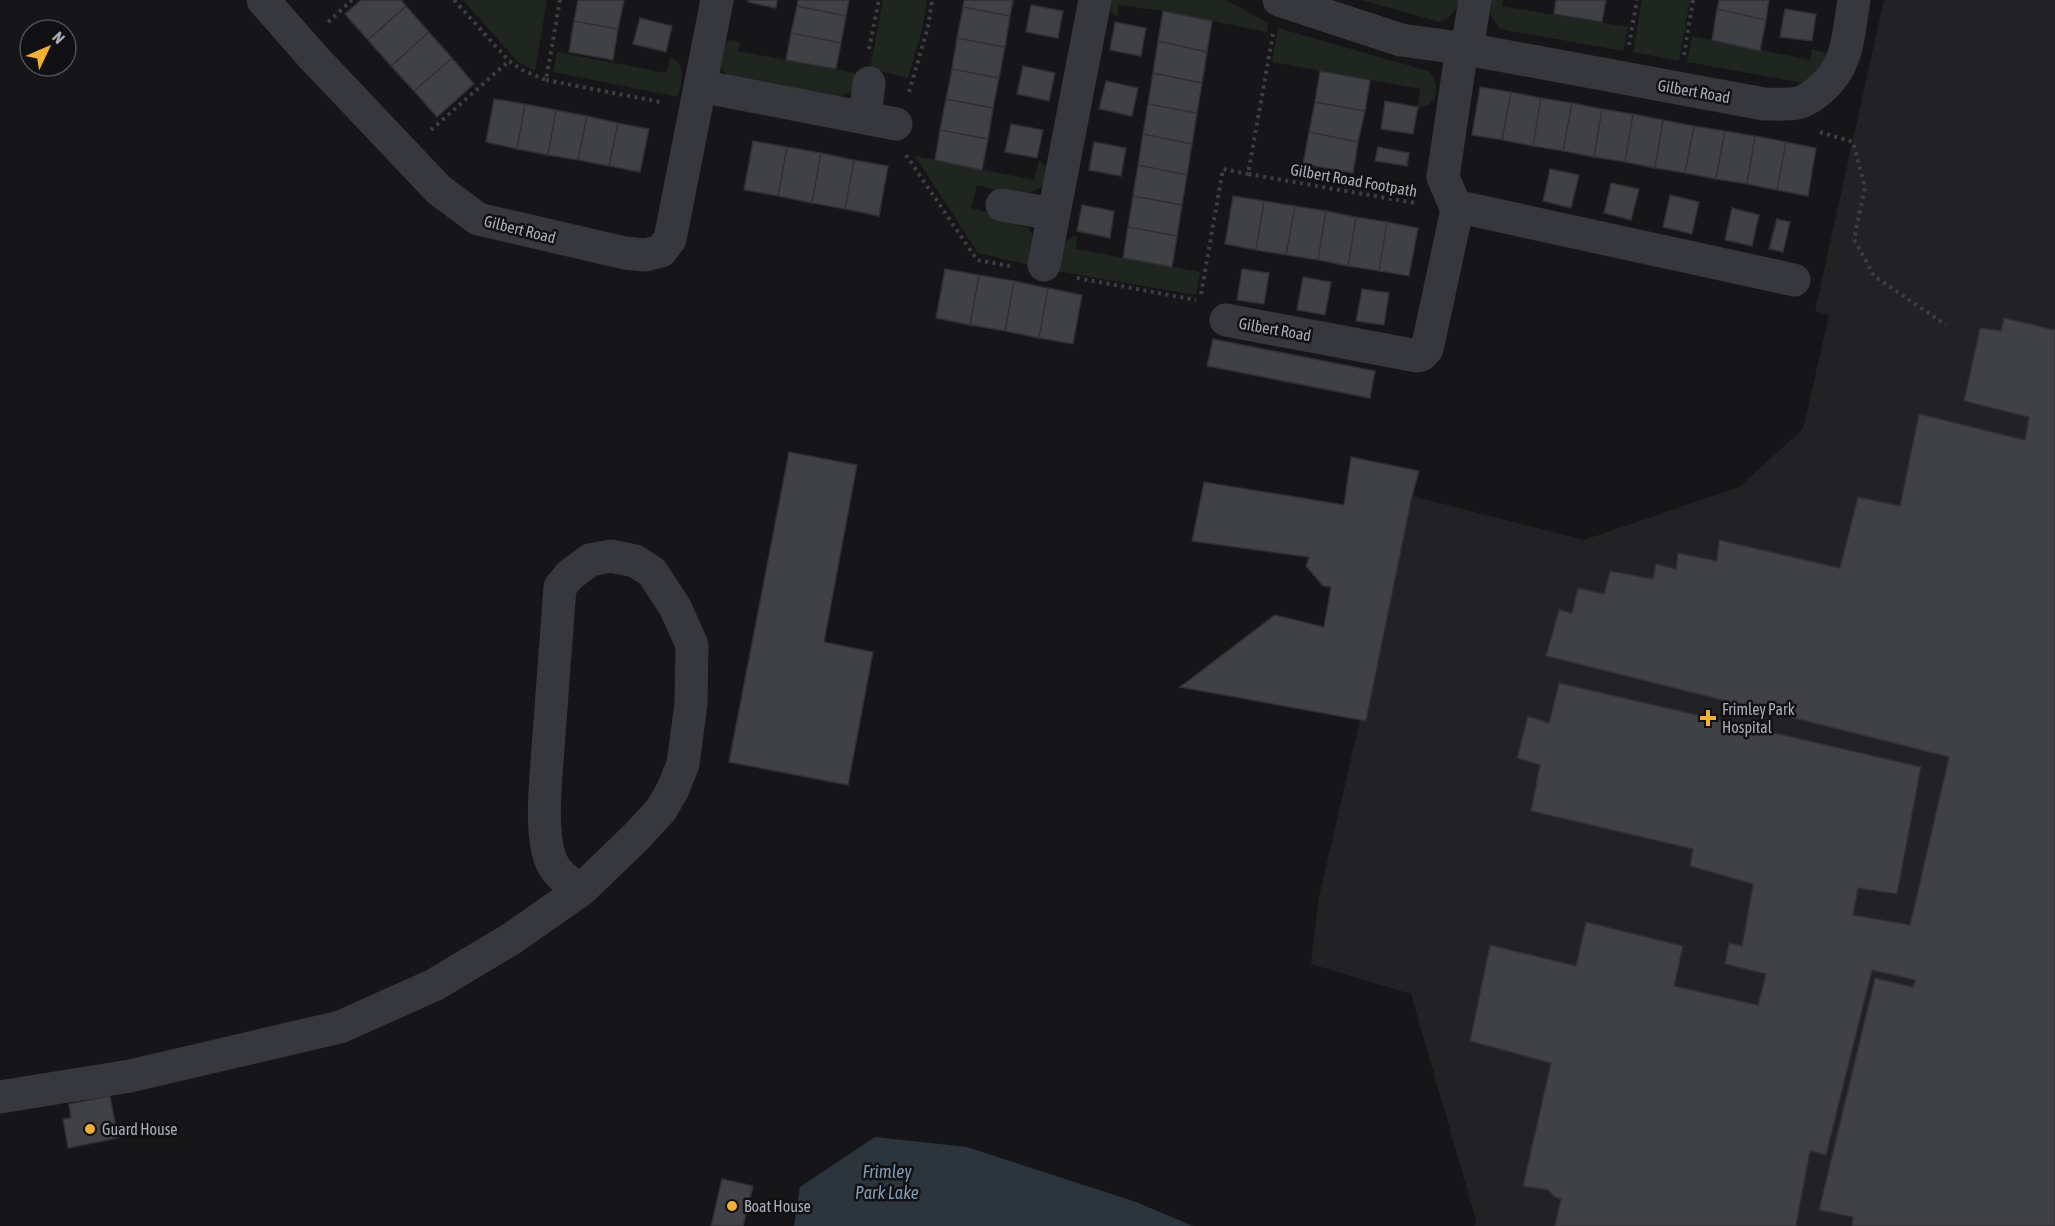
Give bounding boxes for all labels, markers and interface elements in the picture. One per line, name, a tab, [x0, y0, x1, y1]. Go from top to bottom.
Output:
north arrow	[18, 18, 78, 78]
text: N	[49, 28, 69, 47]
street label: Gilbert Road	[1656, 76, 1732, 106]
street label: Gilbert Road Footpath	[1289, 160, 1419, 201]
street label: Gilbert Road	[482, 211, 558, 247]
street label: Gilbert Road	[1237, 314, 1313, 344]
place label: Frimley Park Hospital	[1722, 700, 1795, 737]
marker: Frimley Park Hospital	[1699, 709, 1717, 727]
place label: Guard House	[102, 1120, 178, 1138]
marker: Guard House	[83, 1122, 97, 1136]
water label: Frimley Park Lake	[855, 1161, 919, 1203]
place label: Boat House	[744, 1197, 811, 1215]
marker: Boat House	[725, 1199, 739, 1213]

